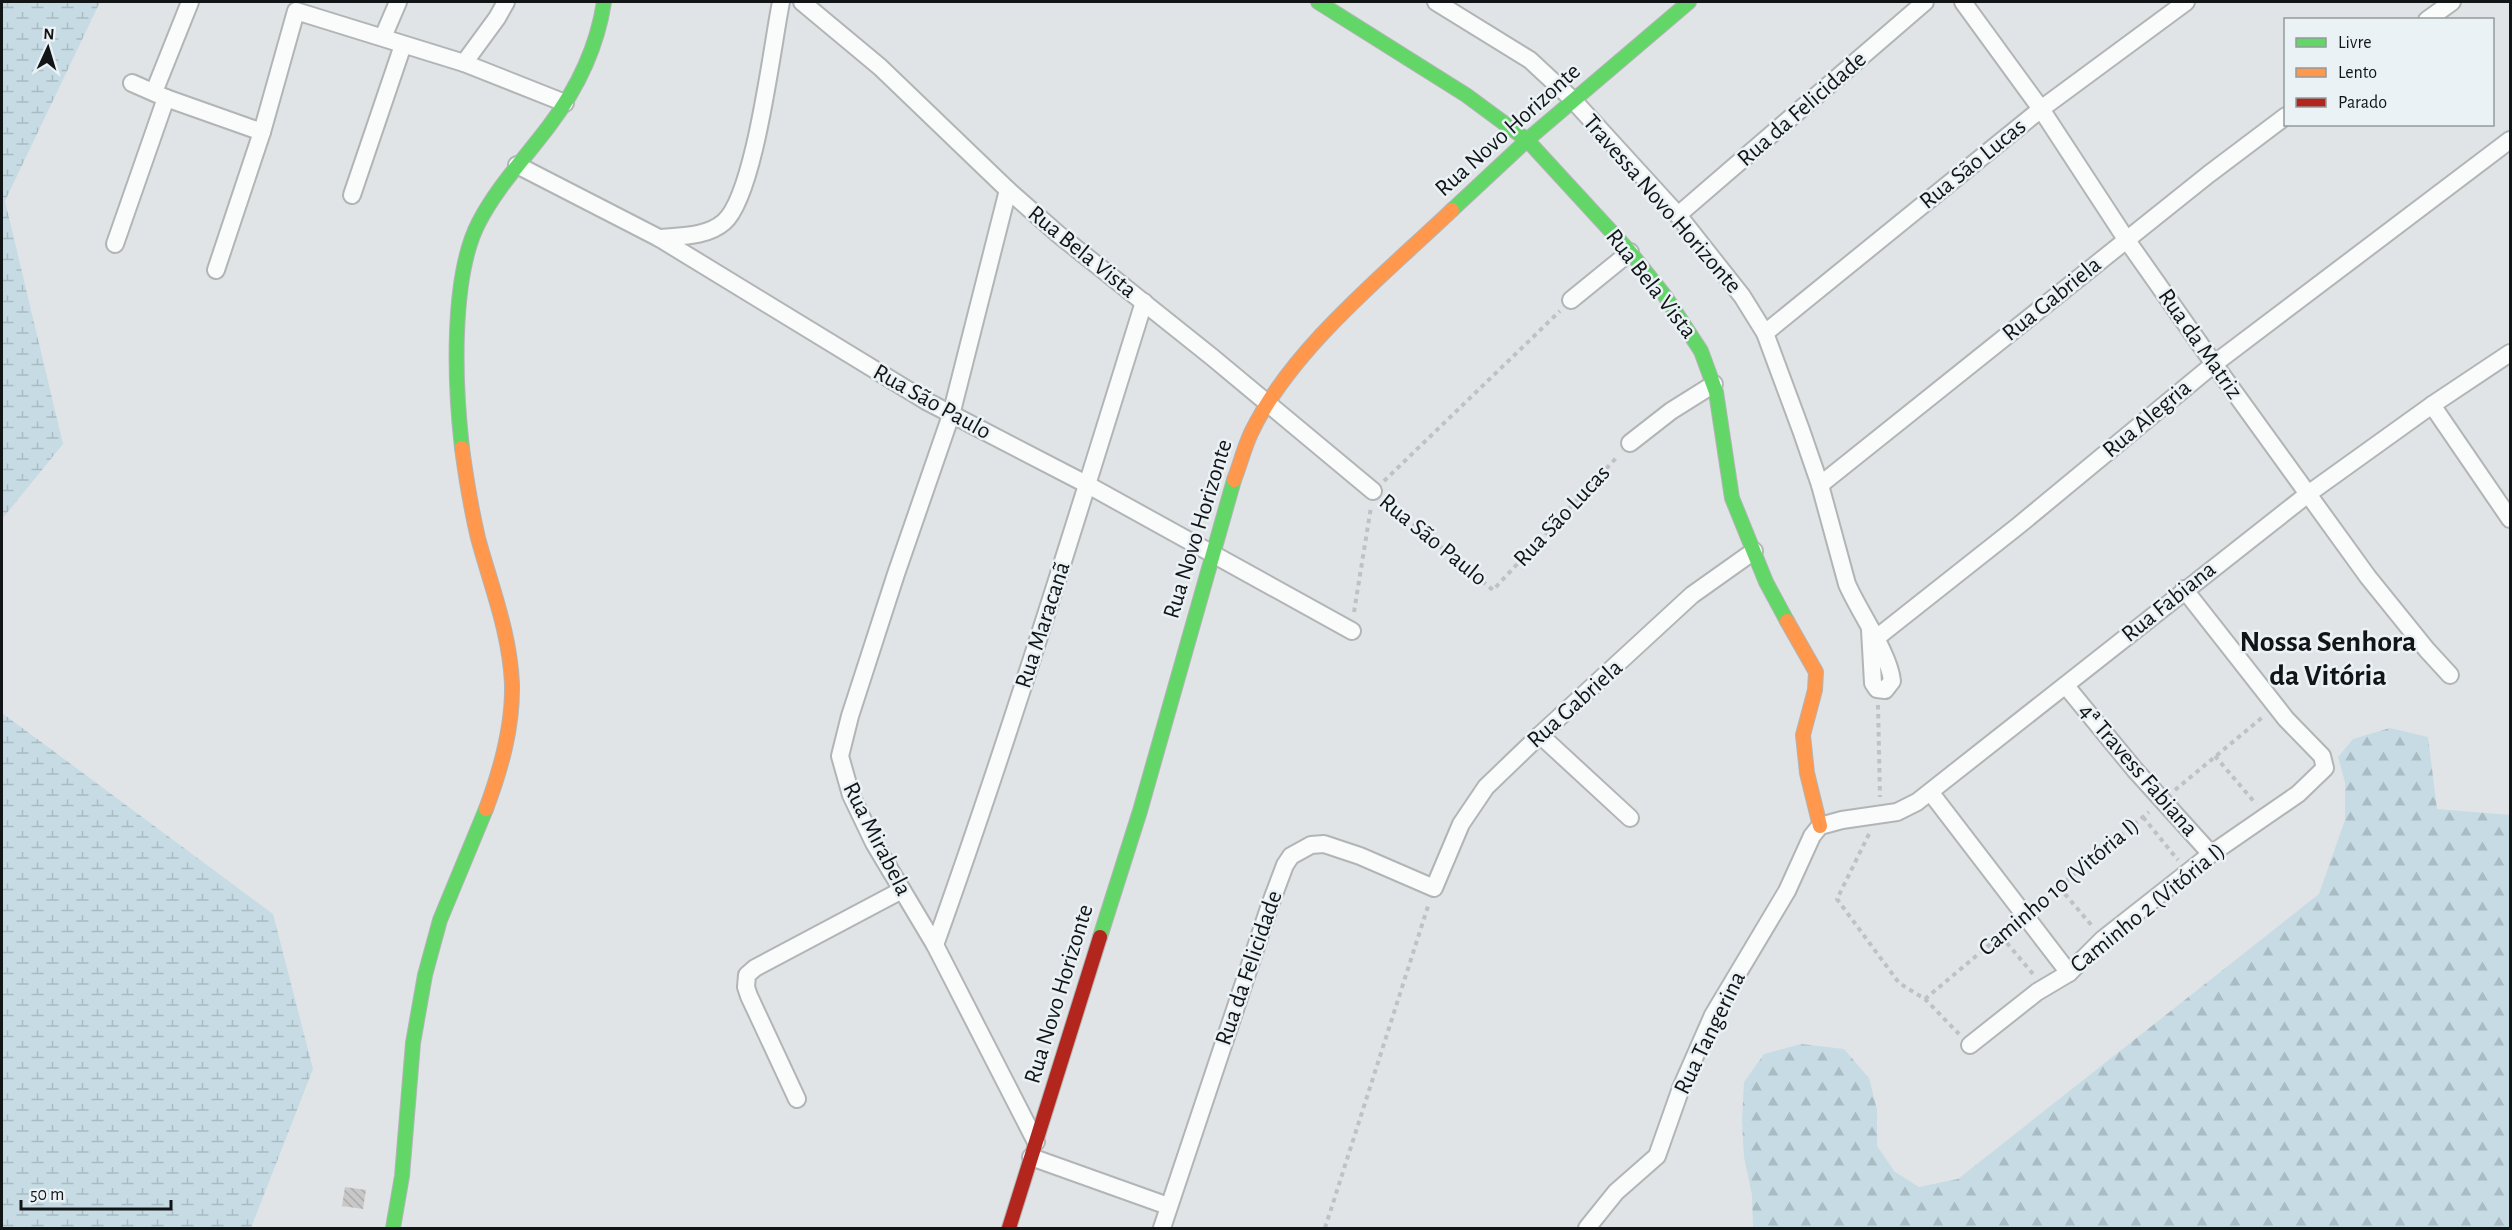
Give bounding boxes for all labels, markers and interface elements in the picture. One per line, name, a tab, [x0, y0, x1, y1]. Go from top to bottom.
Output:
north arrow	[18, 18, 78, 78]
legend	[2284, 18, 2494, 126]
text: N	[43, 26, 55, 42]
text: Livre	[2338, 34, 2372, 52]
street label: Rua da Felicidade	[1733, 47, 1871, 171]
street label: Rua Novo Horizonte	[1431, 59, 1585, 201]
text: Lento	[2338, 64, 2377, 82]
text: Parado	[2338, 94, 2387, 112]
street label: Travessa Novo Horizonte	[1578, 110, 1746, 298]
street label: Rua São Lucas	[1915, 114, 2031, 214]
street label: Rua Bela Vista	[1023, 201, 1141, 303]
street label: Rua Bela Vista	[1601, 225, 1701, 343]
street label: Rua Gabriela	[1998, 252, 2106, 346]
street label: Rua da Matriz	[2153, 284, 2247, 404]
street label: Rua São Paulo	[869, 360, 995, 444]
street label: Rua Alegria	[2098, 375, 2196, 463]
street label: Rua Novo Horizonte	[1159, 437, 1237, 621]
street label: Rua São Lucas	[1509, 461, 1615, 571]
street label: Rua São Paulo	[1375, 490, 1491, 590]
street label: Rua Fabiana	[2117, 557, 2221, 647]
street label: Rua Maracanã	[1011, 559, 1075, 691]
district label: Nossa Senhora da Vitória	[2240, 627, 2416, 691]
street label: Rua Gabriela	[1523, 655, 1627, 753]
street label: 4ª Travess Fabiana	[2074, 699, 2202, 841]
street label: Rua Mirabela	[838, 778, 916, 900]
street label: Caminho 10 (Vitória I)	[1974, 813, 2144, 961]
street label: Caminho 2 (Vitória I)	[2066, 838, 2230, 978]
street label: Rua da Felicidade	[1211, 888, 1287, 1048]
street label: Rua Novo Horizonte	[1020, 902, 1098, 1086]
street label: Rua Tangerina	[1670, 968, 1750, 1098]
scale bar	[21, 1173, 171, 1211]
text: 50 m	[30, 1186, 64, 1204]

